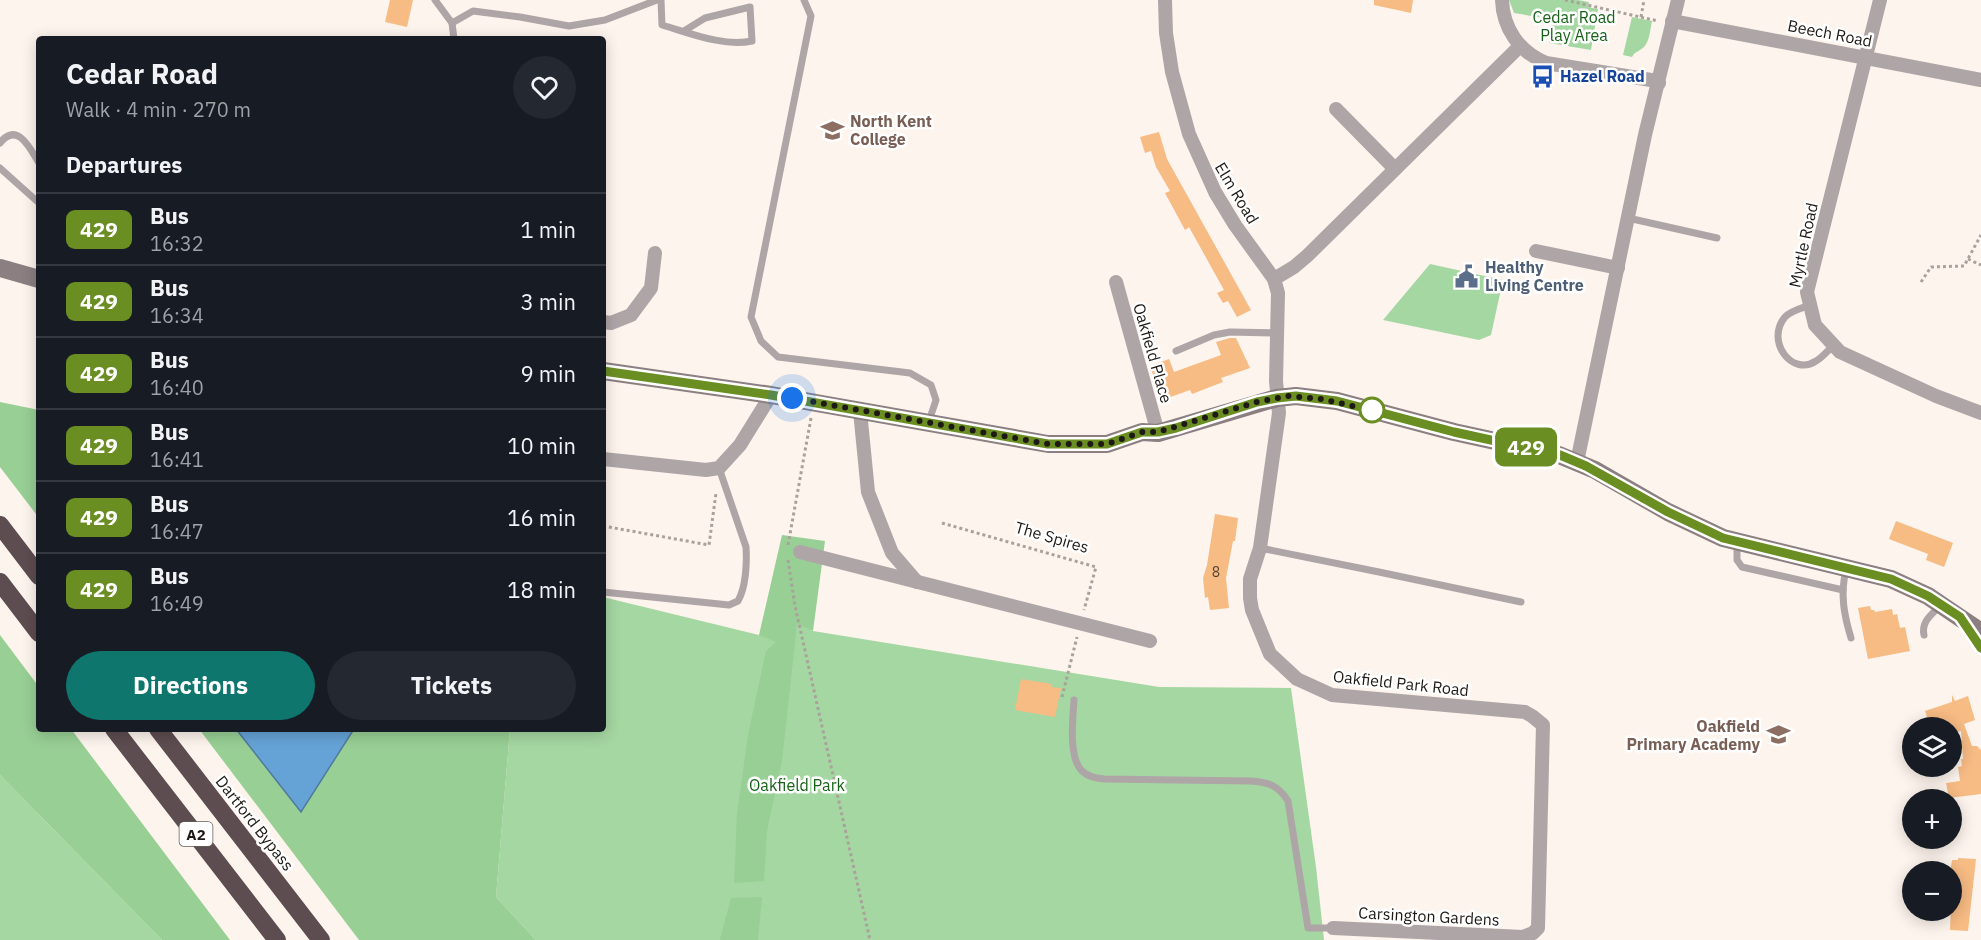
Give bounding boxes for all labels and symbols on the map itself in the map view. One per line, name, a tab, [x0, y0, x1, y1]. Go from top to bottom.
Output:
park label: Cedar Road Play Area	[1533, 7, 1615, 45]
street label: Beech Road	[1786, 15, 1874, 51]
bus stop icon: Hazel Road	[1529, 63, 1555, 89]
place label: Hazel Road	[1560, 66, 1645, 86]
place label: North Kent College	[850, 111, 932, 149]
school or university icon: North Kent College	[819, 117, 845, 143]
street label: Elm Road	[1211, 159, 1263, 227]
street label: Myrtle Road	[1784, 201, 1822, 289]
place label: Healthy Living Centre	[1485, 257, 1584, 295]
public building icon: Healthy Living Centre	[1454, 263, 1480, 289]
street label: Oakfield Place	[1129, 301, 1177, 405]
your location	[777, 383, 807, 413]
unlabelled marker	[1359, 397, 1385, 423]
line badge: 429	[1492, 428, 1561, 466]
street label: The Spires	[1013, 517, 1091, 557]
house number: 8	[1212, 563, 1220, 581]
street label: Oakfield Park Road	[1332, 666, 1470, 700]
place label: Oakfield Primary Academy	[1627, 716, 1760, 754]
school or university icon: Oakfield Primary Academy	[1765, 722, 1791, 748]
street label: Dartford Bypass	[212, 771, 298, 875]
park label: Oakfield Park	[749, 775, 846, 795]
road number: A2	[180, 822, 212, 846]
street label: Carsington Gardens	[1358, 902, 1500, 930]

